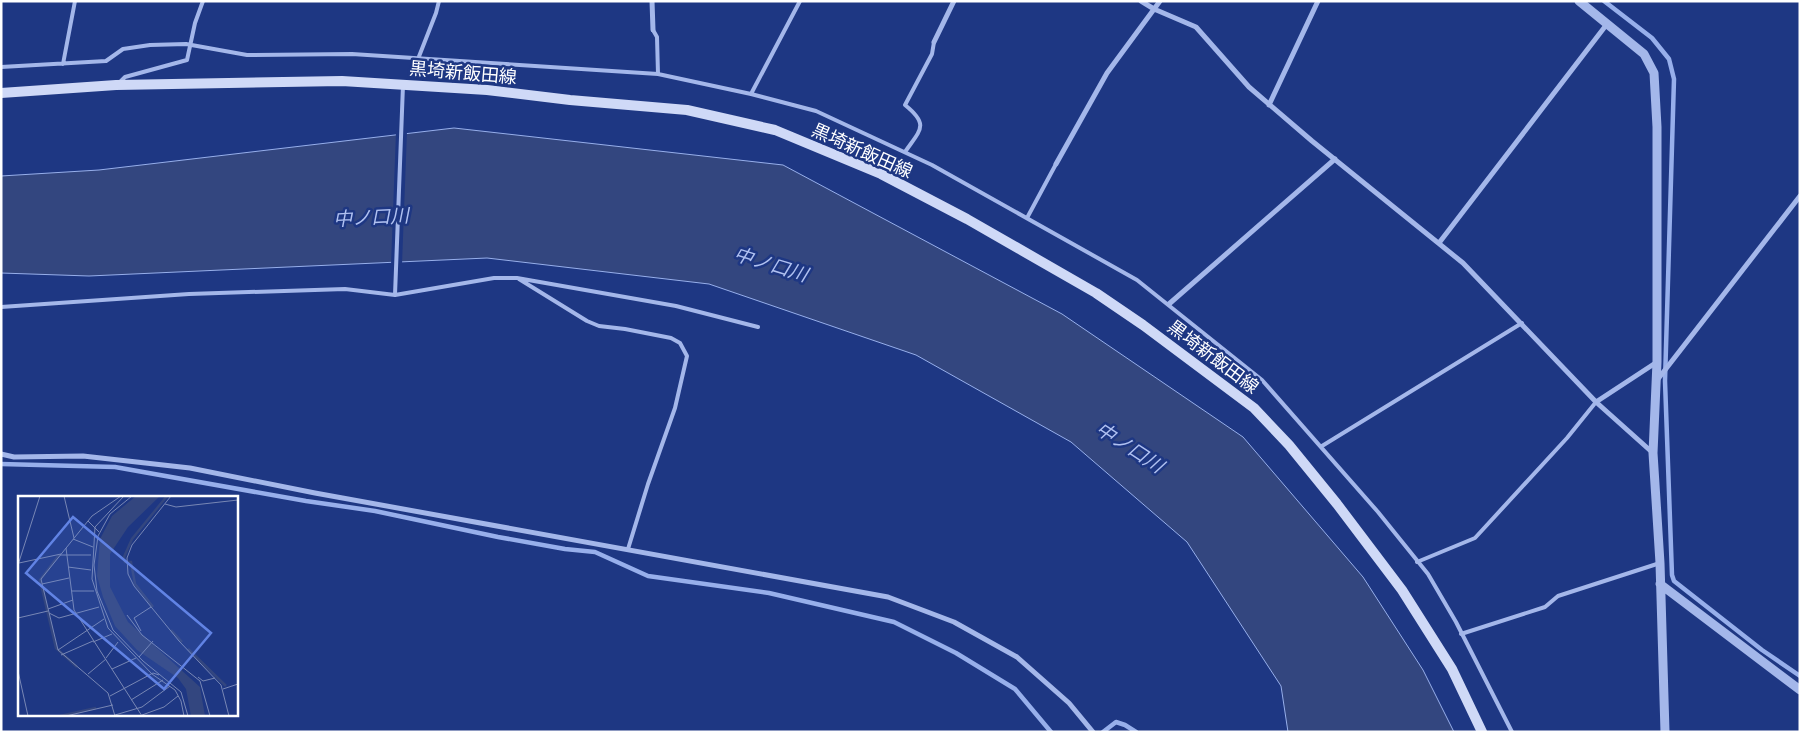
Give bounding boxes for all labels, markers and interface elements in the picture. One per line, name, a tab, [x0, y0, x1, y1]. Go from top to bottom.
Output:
street label: 黒埼新飯田線	[408, 57, 518, 89]
street label: 黒埼新飯田線	[808, 119, 916, 183]
water label: 中ノ口川	[332, 204, 412, 231]
water label: 中ノ口川	[731, 242, 812, 287]
street label: 黒埼新飯田線	[1163, 316, 1263, 398]
water label: 中ノ口川	[1092, 417, 1170, 479]
inset map	[18, 496, 238, 716]

